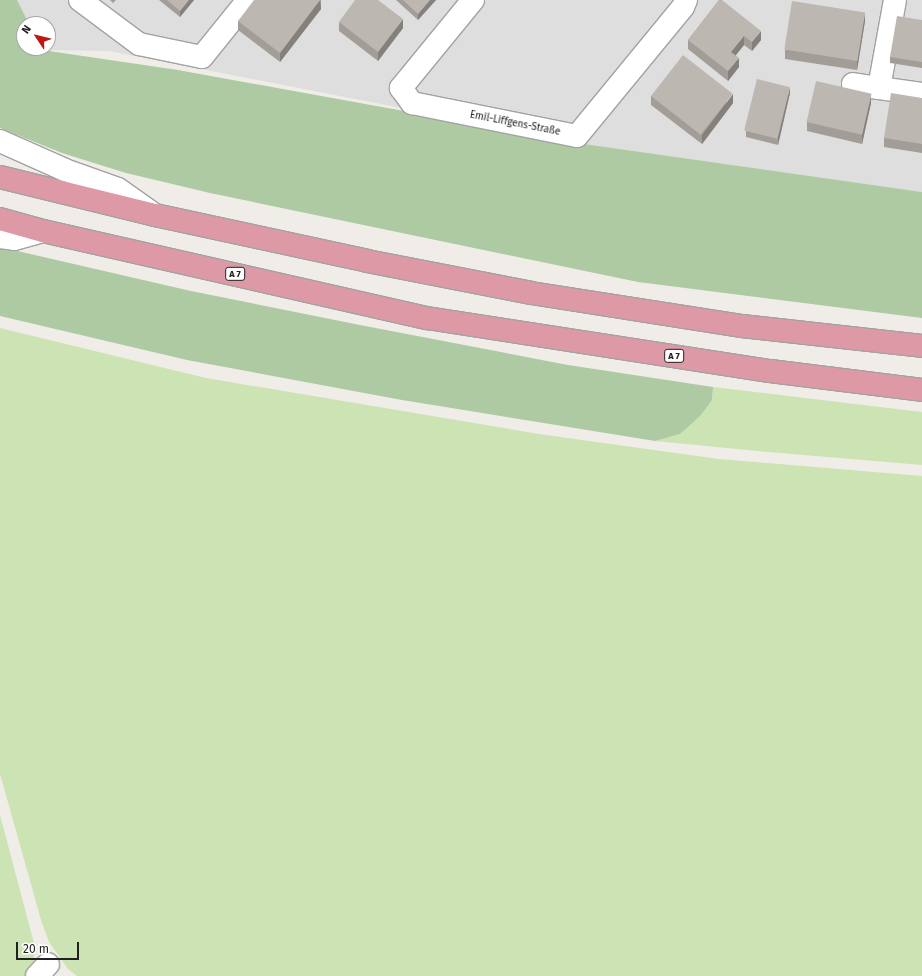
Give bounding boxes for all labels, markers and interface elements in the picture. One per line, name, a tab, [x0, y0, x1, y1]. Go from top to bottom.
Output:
north arrow	[16, 16, 56, 56]
text: N	[19, 23, 34, 36]
street label: Emil-Liffgens-Straße	[469, 109, 561, 139]
road number: A 7	[225, 267, 245, 281]
road number: A 7	[664, 349, 684, 363]
scale bar	[18, 934, 81, 960]
text: 20 m	[23, 942, 49, 956]

